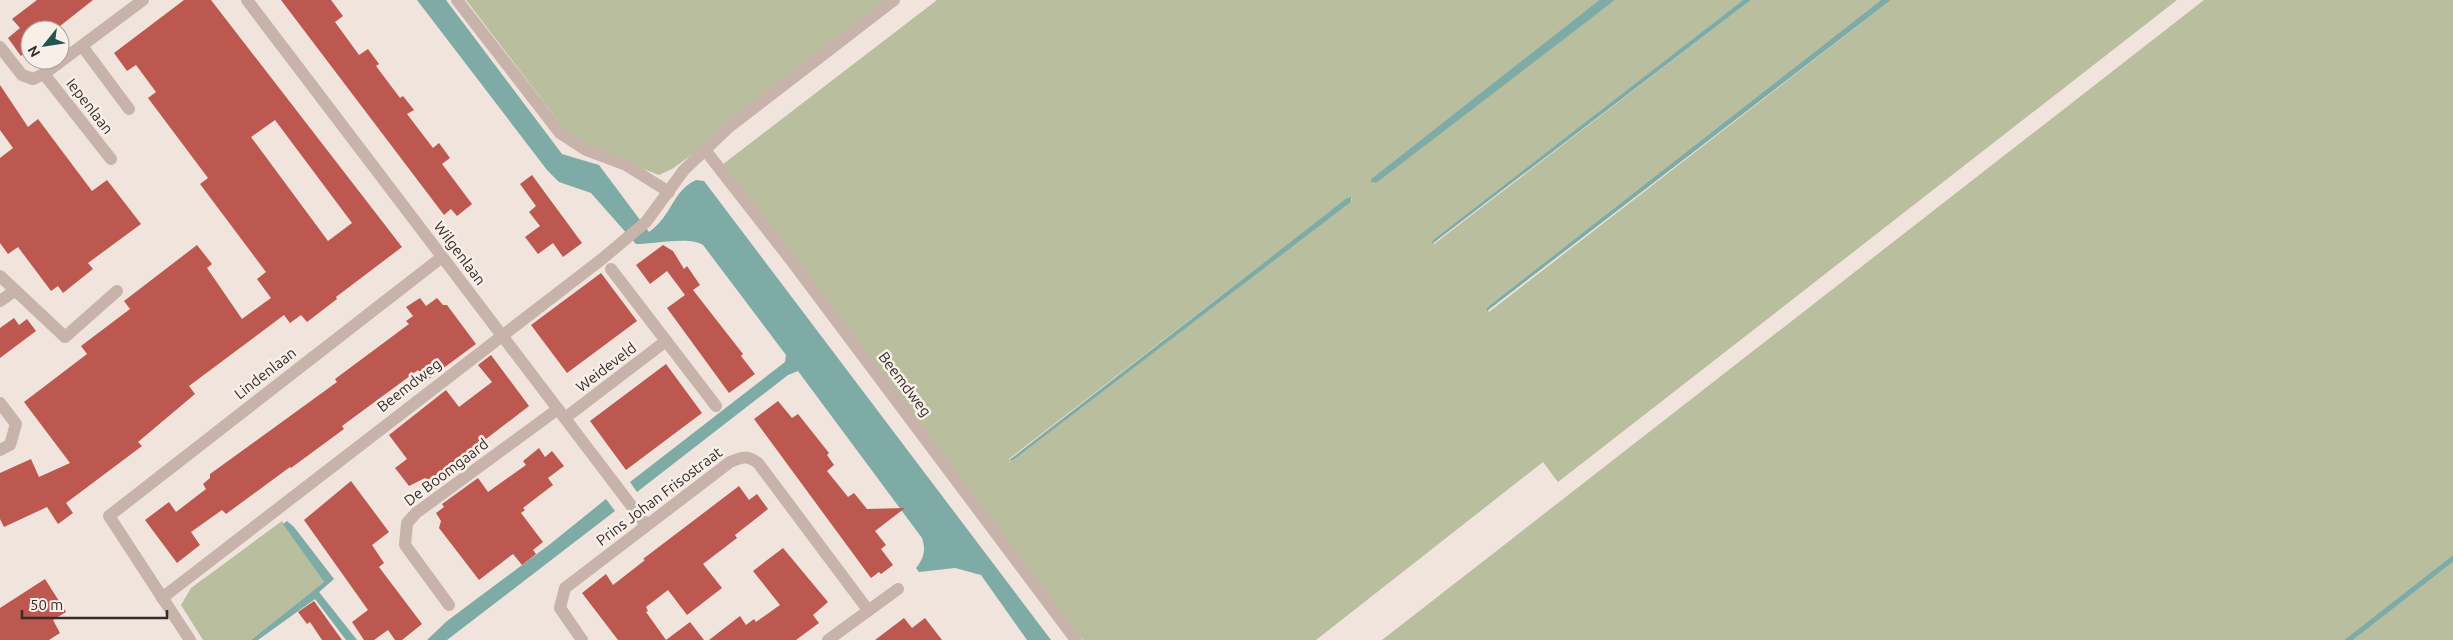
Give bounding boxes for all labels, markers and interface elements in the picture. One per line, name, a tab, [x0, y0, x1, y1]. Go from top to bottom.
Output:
north arrow	[20, 20, 70, 70]
text: N	[24, 43, 43, 60]
street label: Iepenlaan	[63, 75, 117, 137]
street label: Wilgenlaan	[431, 218, 489, 288]
street label: Weideveld	[573, 339, 639, 395]
street label: Lindenlaan	[231, 344, 299, 402]
street label: Beemdweg	[875, 348, 935, 420]
street label: Beemdweg	[374, 355, 444, 415]
street label: De Boomgaard	[401, 435, 491, 509]
street label: Prins Johan Frisostraat	[593, 443, 725, 549]
scale bar	[22, 588, 168, 620]
text: 50 m	[30, 596, 63, 613]

